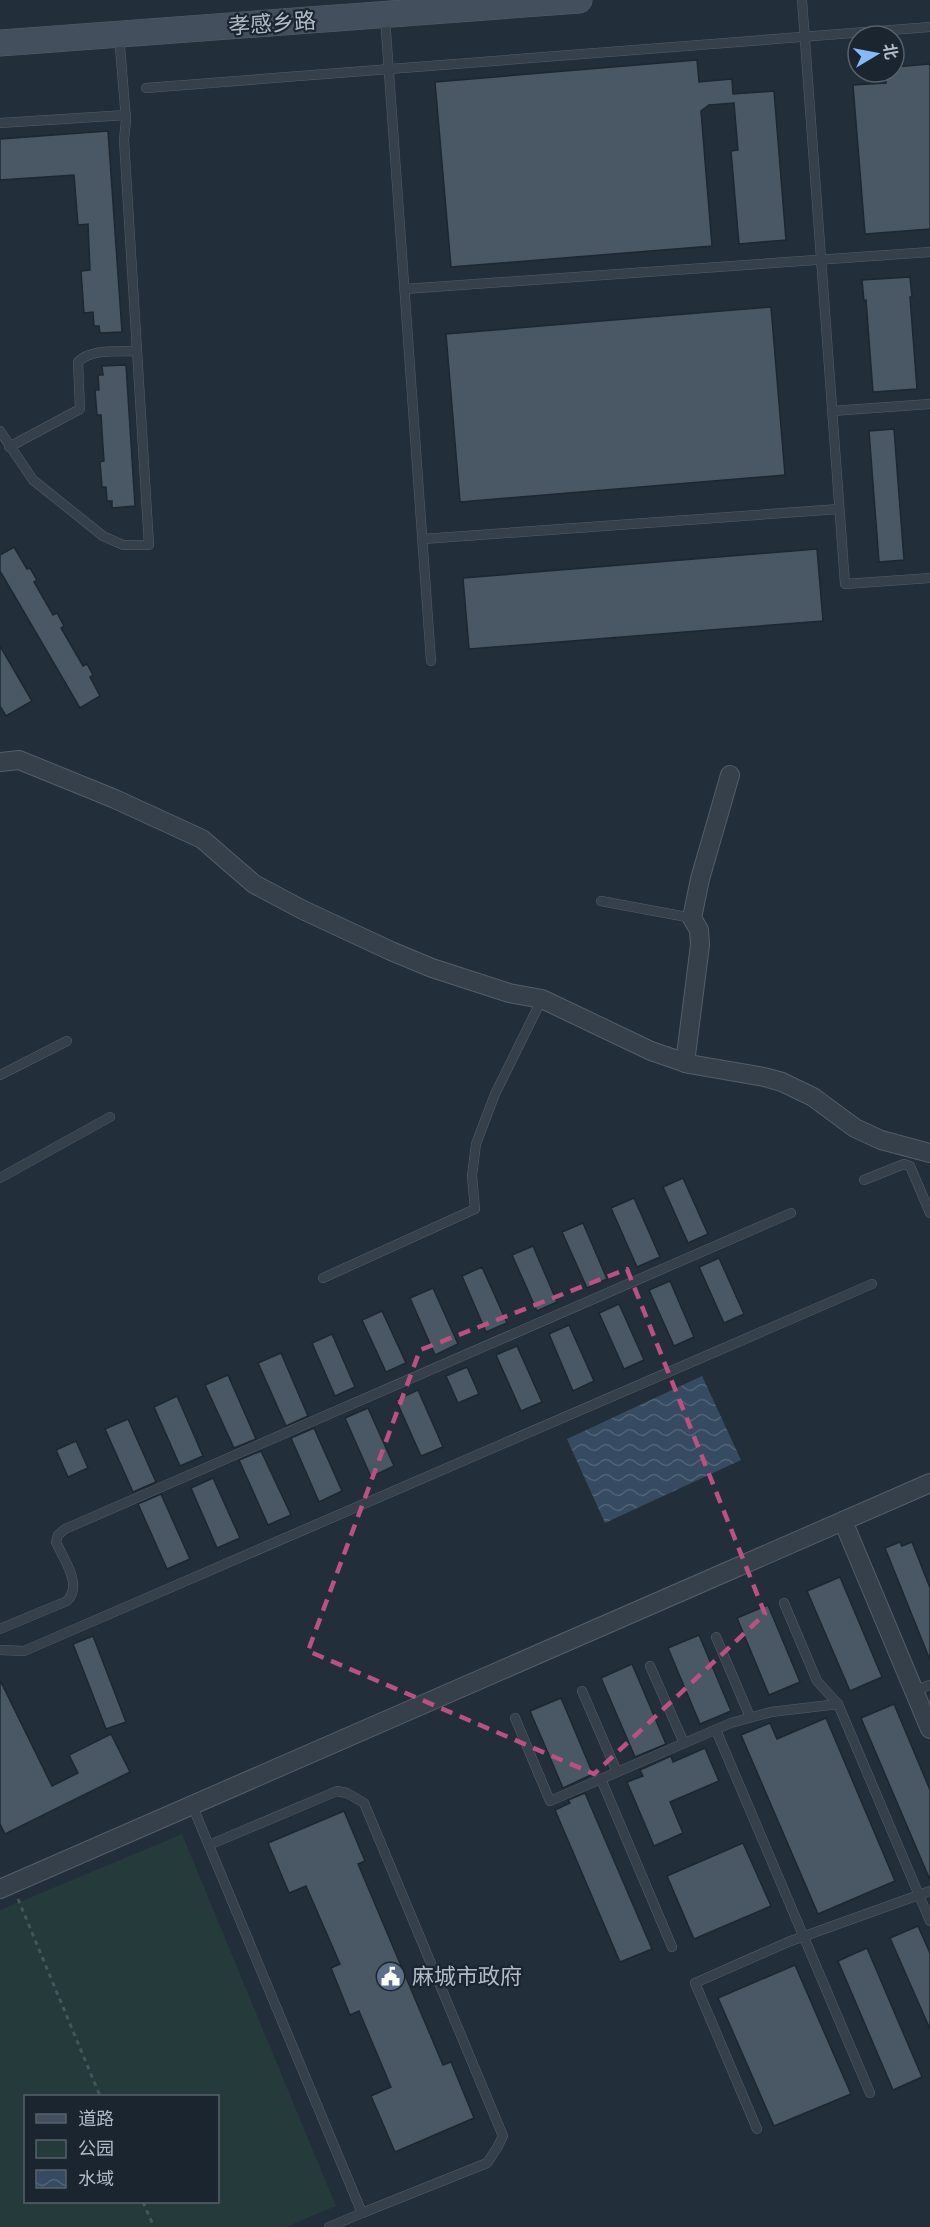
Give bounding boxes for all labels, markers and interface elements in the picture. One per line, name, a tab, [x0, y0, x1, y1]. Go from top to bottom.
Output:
street label: 孝感乡路	[227, 8, 317, 40]
north arrow	[846, 24, 906, 84]
text: 北	[880, 42, 901, 61]
public building icon: 麻城市政府	[375, 1960, 407, 1992]
place label: 麻城市政府	[412, 1964, 522, 1990]
legend	[24, 2095, 219, 2203]
text: 道路	[78, 2108, 114, 2130]
text: 公园	[78, 2138, 114, 2160]
text: 水域	[78, 2168, 114, 2190]

